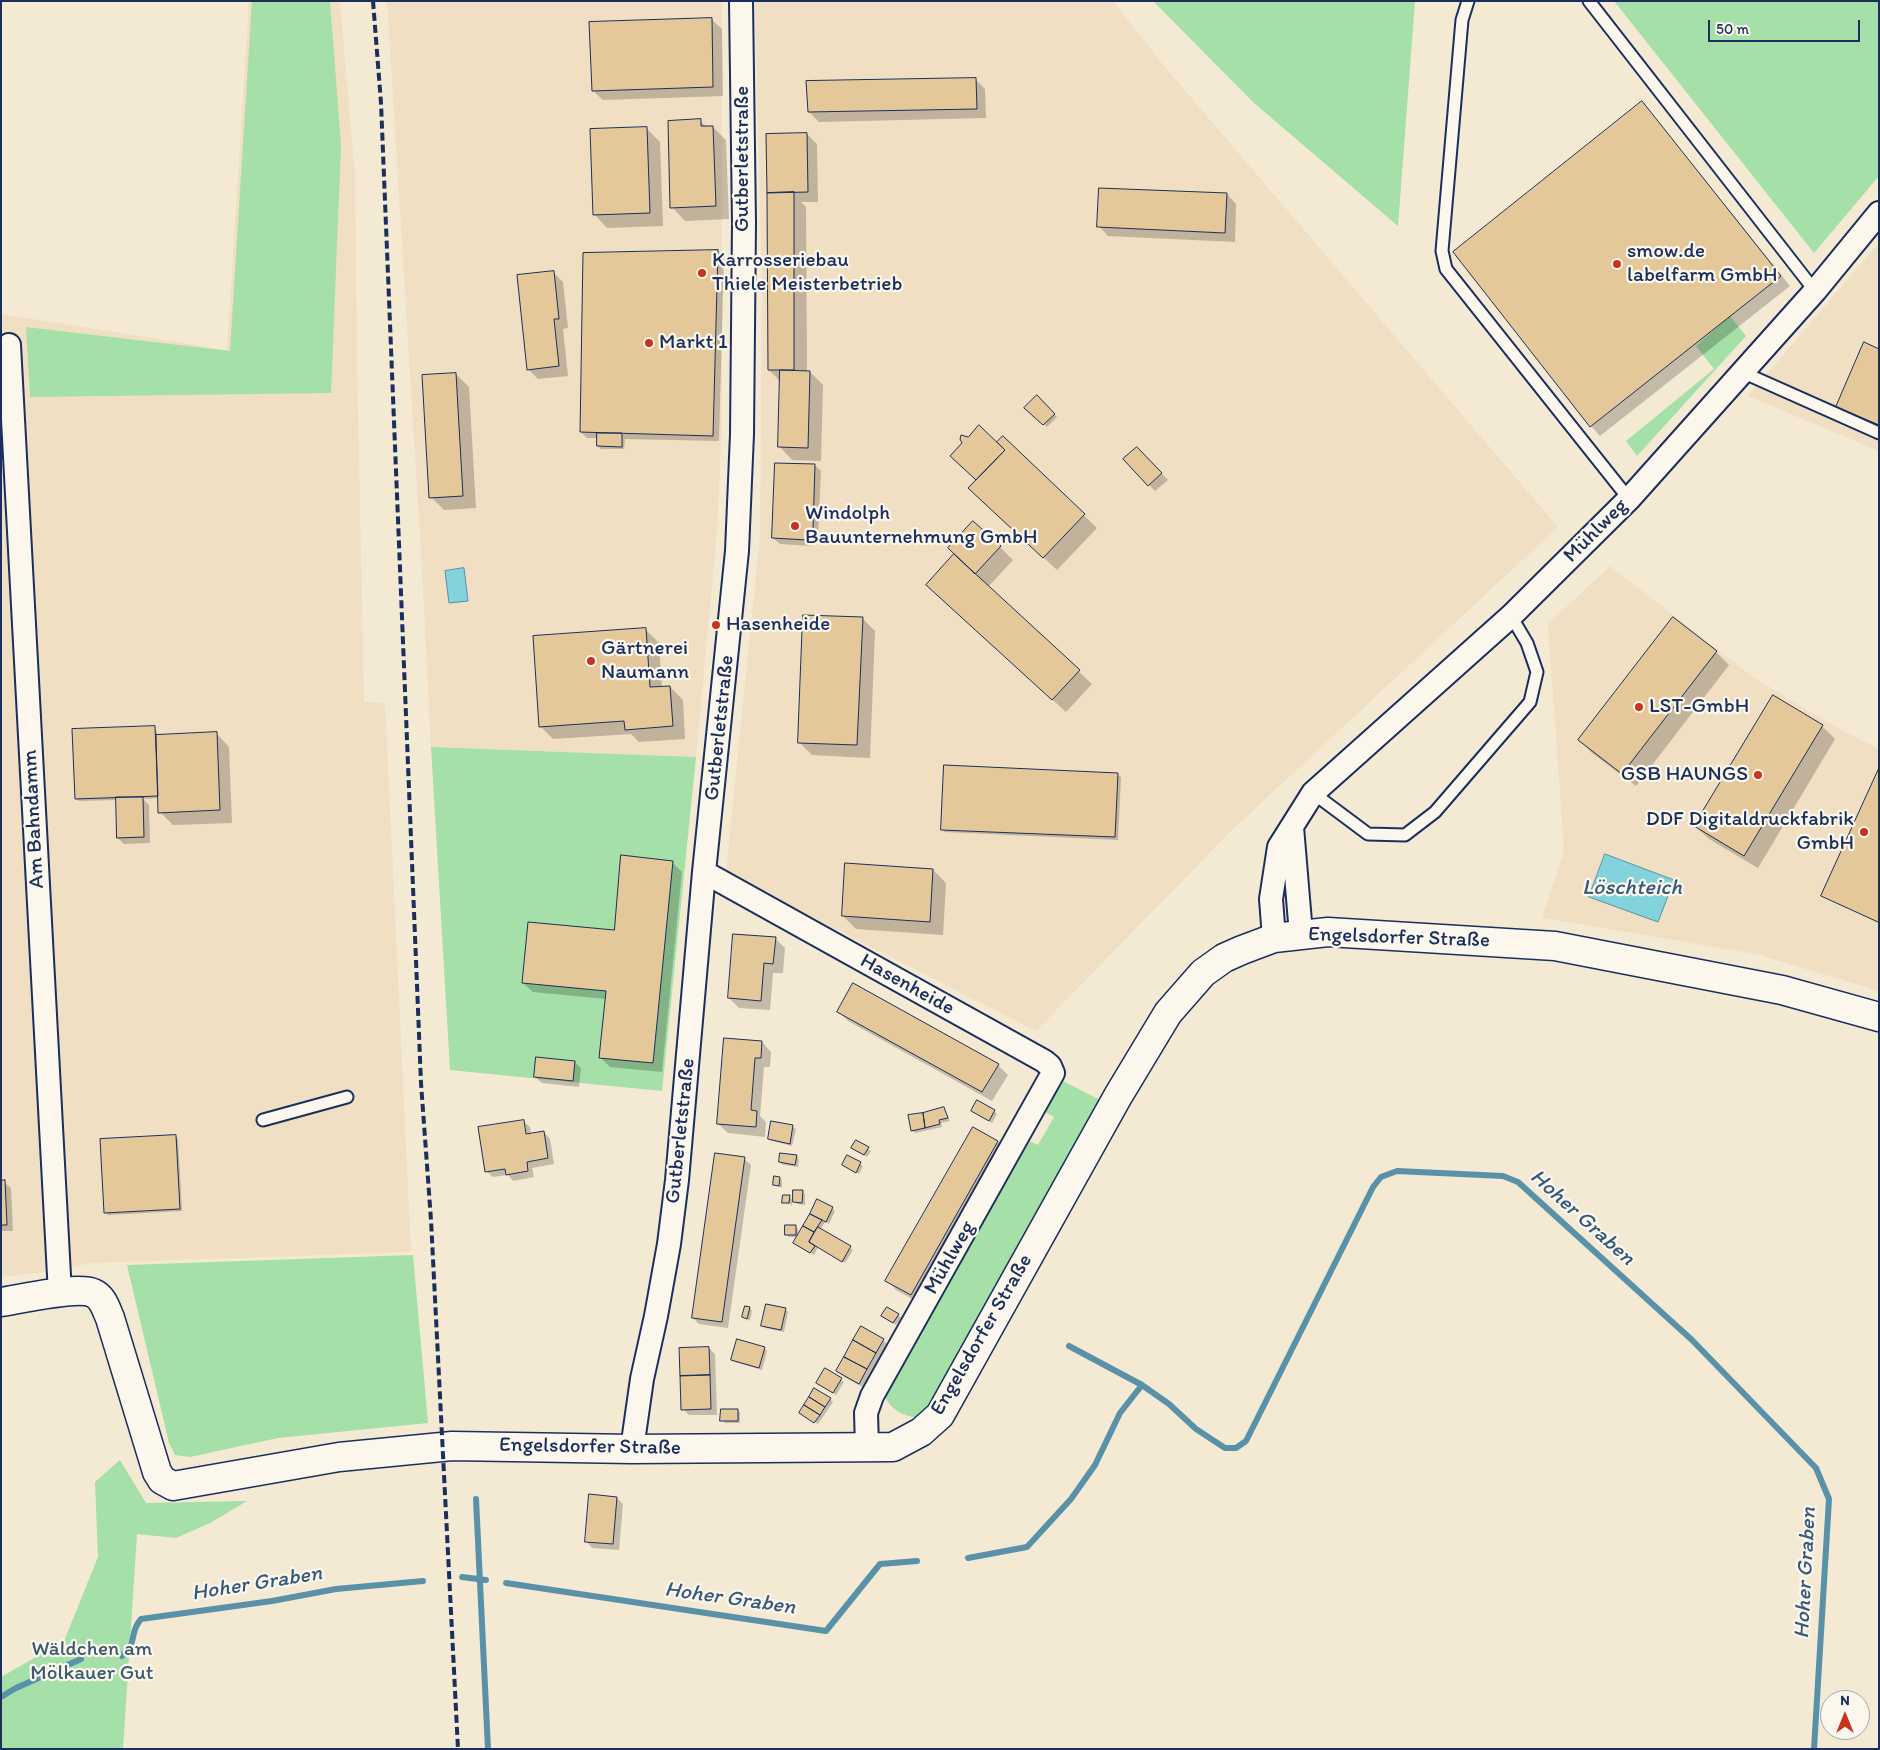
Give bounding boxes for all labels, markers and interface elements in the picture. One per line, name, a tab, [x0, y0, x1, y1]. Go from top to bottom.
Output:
scale bar	[1710, 10, 1862, 42]
text: 50 m	[1716, 20, 1749, 38]
street label: Gutberletstraße	[730, 86, 756, 232]
place label: smow.de labelfarm GmbH	[1627, 239, 1778, 289]
place label: Karrosseriebau Thiele Meisterbetrieb	[712, 248, 902, 298]
marker: smow.de labelfarm GmbH	[1611, 258, 1623, 270]
marker: Karrosseriebau Thiele Meisterbetrieb	[696, 267, 708, 279]
place label: Markt 1	[659, 330, 728, 356]
marker: Markt 1	[643, 337, 655, 349]
street label: Mühlweg	[1559, 494, 1633, 568]
place label: Windolph Bauunternehmung GmbH	[805, 501, 1038, 551]
marker: Windolph Bauunternehmung GmbH	[789, 520, 801, 532]
place label: Hasenheide	[726, 612, 830, 638]
marker: Hasenheide	[710, 619, 722, 631]
place label: Gärtnerei Naumann	[601, 636, 689, 686]
street label: Gutberletstraße	[700, 654, 740, 802]
marker: Gärtnerei Naumann	[585, 655, 597, 667]
place label: LST-GmbH	[1649, 694, 1749, 720]
marker: LST-GmbH	[1633, 701, 1645, 713]
street label: Am Bahndamm	[18, 749, 50, 889]
place label: GSB HAUNGS	[1621, 762, 1748, 788]
marker: GSB HAUNGS	[1752, 769, 1764, 781]
place label: DDF Digitaldruckfabrik GmbH	[1646, 807, 1854, 857]
marker: DDF Digitaldruckfabrik GmbH	[1858, 826, 1870, 838]
water label: Löschteich	[1582, 875, 1682, 901]
street label: Engelsdorfer Straße	[1308, 922, 1490, 954]
street label: Hasenheide	[855, 949, 959, 1021]
street label: Gutberletstraße	[661, 1057, 701, 1205]
water label: Hoher Graben	[1524, 1164, 1640, 1272]
street label: Mühlweg	[919, 1217, 981, 1299]
street label: Engelsdorfer Straße	[926, 1250, 1038, 1420]
street label: Engelsdorfer Straße	[499, 1433, 681, 1461]
water label: Hoher Graben	[1789, 1507, 1823, 1639]
water label: Hoher Graben	[190, 1561, 324, 1607]
water label: Hoher Graben	[663, 1577, 797, 1621]
park label: Wäldchen am Mölkauer Gut	[30, 1637, 154, 1687]
north arrow	[1820, 1690, 1870, 1740]
text: N	[1840, 1692, 1850, 1709]

